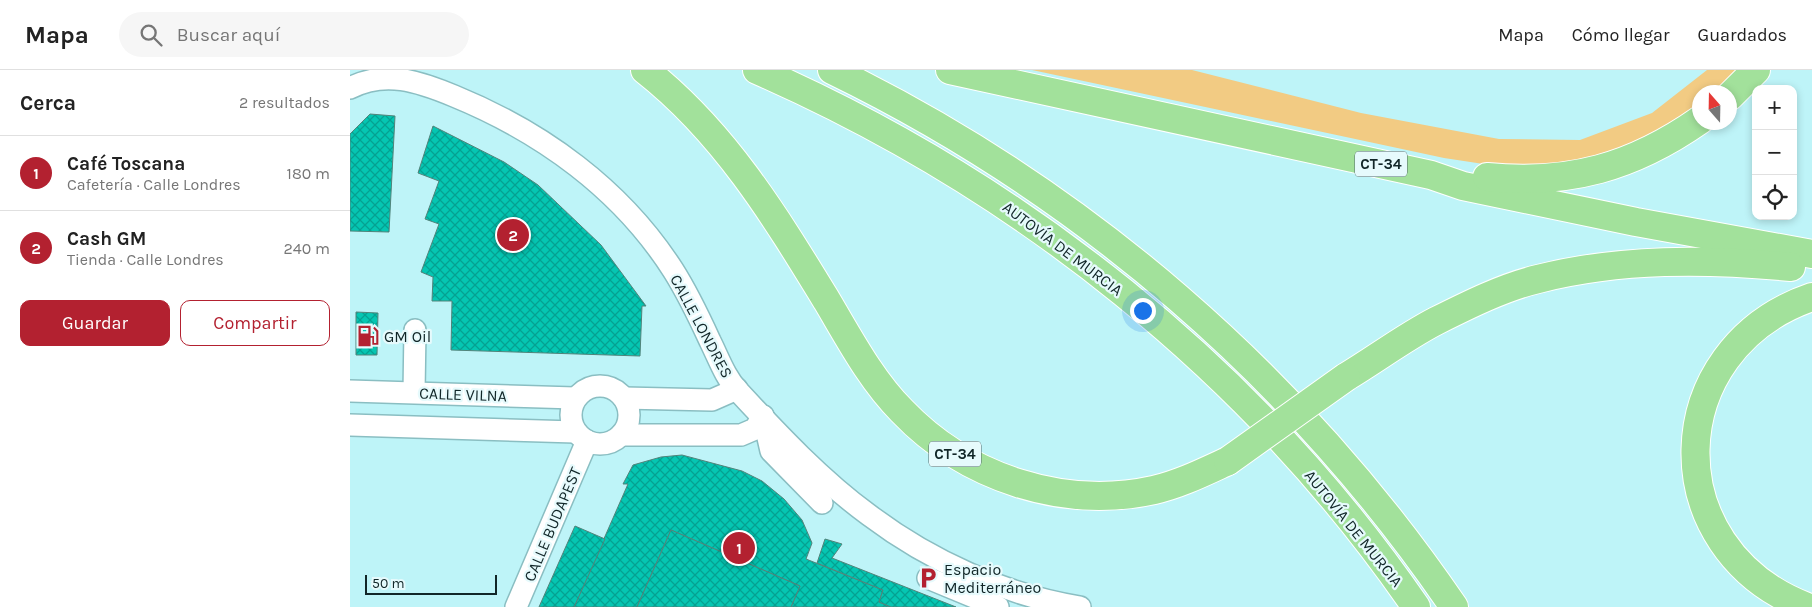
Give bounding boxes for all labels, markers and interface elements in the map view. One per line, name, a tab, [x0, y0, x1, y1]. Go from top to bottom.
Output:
search box	[119, 12, 469, 57]
text: Mapa	[25, 21, 89, 49]
icon: search	[137, 21, 165, 49]
text: Buscar aquí	[177, 24, 280, 46]
text: Mapa	[1498, 24, 1544, 46]
text: Cómo llegar	[1572, 24, 1670, 46]
text: Guardados	[1698, 24, 1787, 46]
north arrow	[1692, 85, 1737, 130]
map controls	[1752, 85, 1797, 220]
button: +	[1752, 85, 1797, 130]
text: Cerca	[20, 91, 76, 115]
text: 2 resultados	[239, 93, 330, 112]
button: −	[1752, 130, 1797, 175]
road number: CT-34	[1355, 152, 1407, 176]
text: Café Toscana	[67, 153, 185, 175]
text: 1	[33, 164, 39, 183]
text: 180 m	[287, 164, 330, 183]
text: Cafetería · Calle Londres	[67, 175, 241, 194]
button: locate	[1752, 175, 1797, 220]
street label: AUTOVÍA DE MURCIA	[999, 197, 1126, 300]
pin: 2	[497, 216, 529, 254]
text: Cash GM	[67, 228, 146, 250]
text: 2	[31, 239, 41, 258]
text: 240 m	[284, 239, 330, 258]
text: Tienda · Calle Londres	[67, 250, 224, 269]
street label: CALLE LONDRES	[666, 271, 737, 381]
your location	[1130, 298, 1156, 324]
button: Guardar	[20, 300, 170, 346]
button: Compartir	[180, 300, 330, 346]
fuel station icon: GM Oil	[355, 323, 381, 349]
place label: GM Oil	[384, 327, 431, 346]
street label: CALLE VILNA	[419, 383, 507, 406]
road number: CT-34	[929, 442, 981, 466]
street label: CALLE BUDAPEST	[520, 464, 585, 584]
street label: AUTOVÍA DE MURCIA	[1301, 466, 1407, 591]
pin: 1	[723, 529, 755, 567]
place label: Espacio Mediterráneo	[944, 560, 1041, 597]
parking icon: Espacio Mediterráneo	[915, 565, 941, 591]
scale bar	[365, 572, 498, 595]
text: 50 m	[372, 575, 405, 592]

